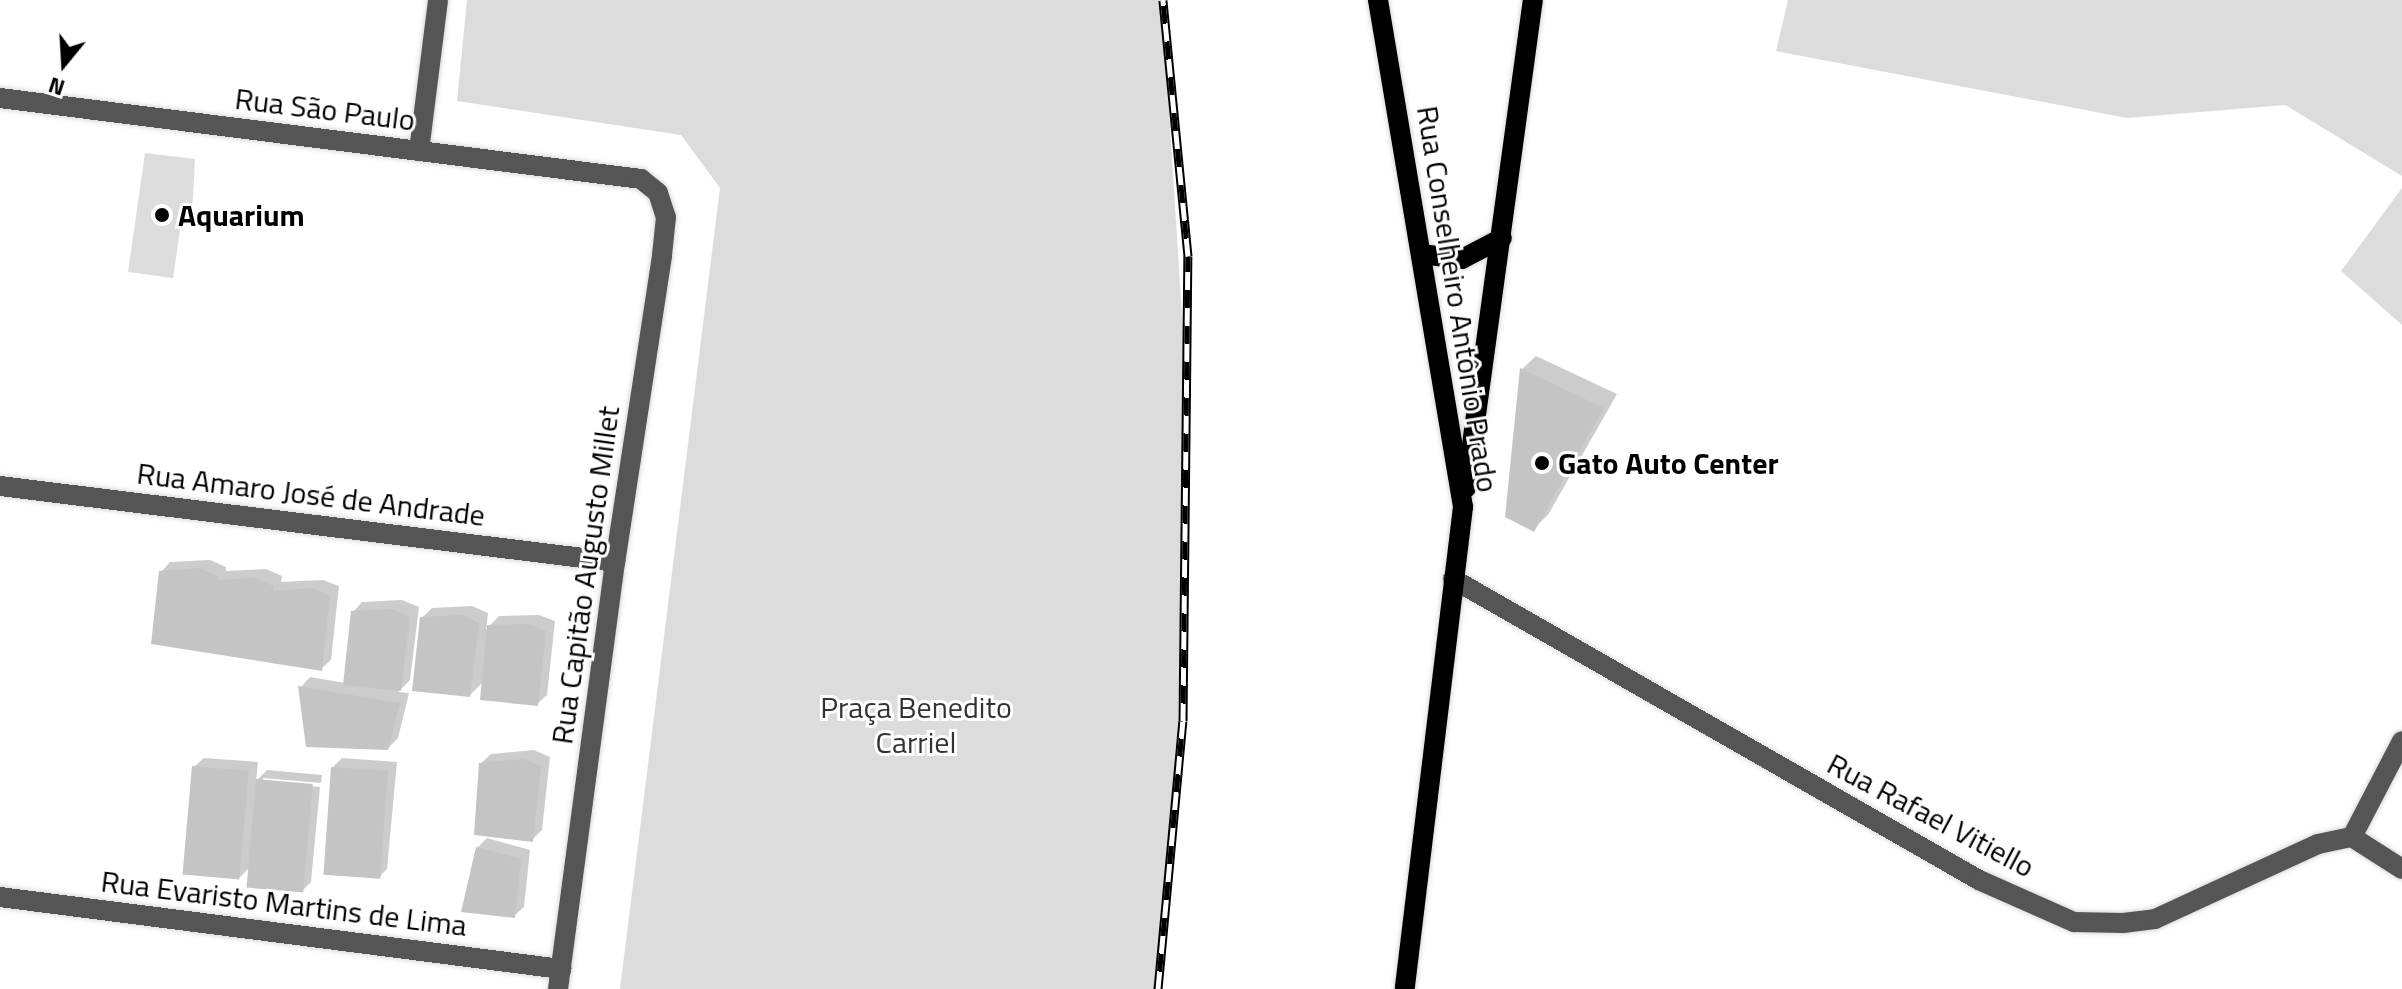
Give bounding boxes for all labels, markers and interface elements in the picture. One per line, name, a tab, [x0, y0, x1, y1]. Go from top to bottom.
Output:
north arrow	[24, 24, 104, 104]
text: N	[44, 68, 69, 105]
street label: Rua São Paulo	[233, 80, 417, 138]
street label: Rua Conselheiro Antônio Prado	[1410, 103, 1506, 495]
place label: Aquarium	[178, 197, 305, 233]
marker: Aquarium	[153, 206, 171, 224]
street label: Rua Capitão Augusto Millet	[543, 404, 627, 746]
place label: Gato Auto Center	[1558, 445, 1779, 481]
marker: Gato Auto Center	[1533, 454, 1551, 472]
street label: Rua Amaro José de Andrade	[135, 455, 487, 533]
park label: Praça Benedito Carriel	[820, 689, 1012, 760]
street label: Rua Rafael Vitiello	[1821, 745, 2041, 885]
street label: Rua Evaristo Martins de Lima	[99, 863, 469, 943]

